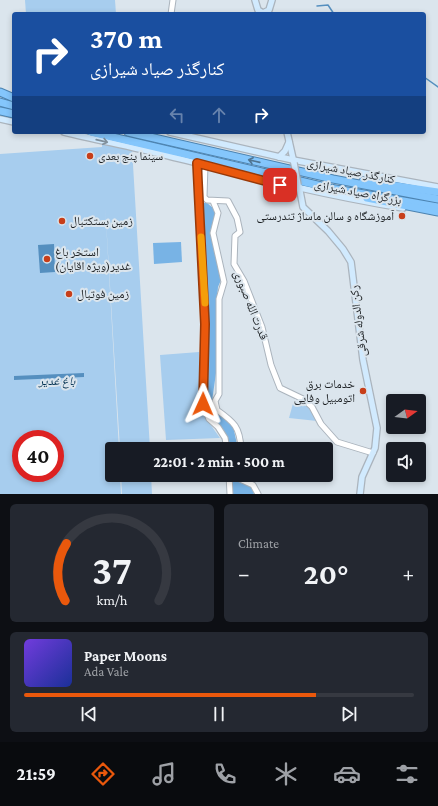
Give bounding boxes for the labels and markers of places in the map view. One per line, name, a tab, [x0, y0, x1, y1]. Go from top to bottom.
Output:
place label: سینما پنج بعدی	[98, 149, 163, 163]
marker: سینما پنج بعدی	[85, 151, 95, 161]
pin	[263, 168, 297, 202]
place label: آموزشگاه و سالن ماساژ تندرستی	[257, 209, 395, 223]
marker: آموزشگاه و سالن ماساژ تندرستی	[397, 211, 407, 221]
place label: زمین بستکتبال	[70, 214, 133, 228]
marker: زمین بستکتبال	[57, 216, 67, 226]
place label: استخر باغ غدیر(ویژه اقایان)	[55, 245, 131, 273]
marker: استخر باغ غدیر(ویژه اقایان)	[42, 254, 52, 264]
place label: زمین فوتبال	[77, 287, 130, 301]
marker: زمین فوتبال	[64, 289, 74, 299]
place label: خدمات برق اتومبیل وفایی	[294, 377, 355, 405]
marker: خدمات برق اتومبیل وفایی	[358, 386, 368, 396]

